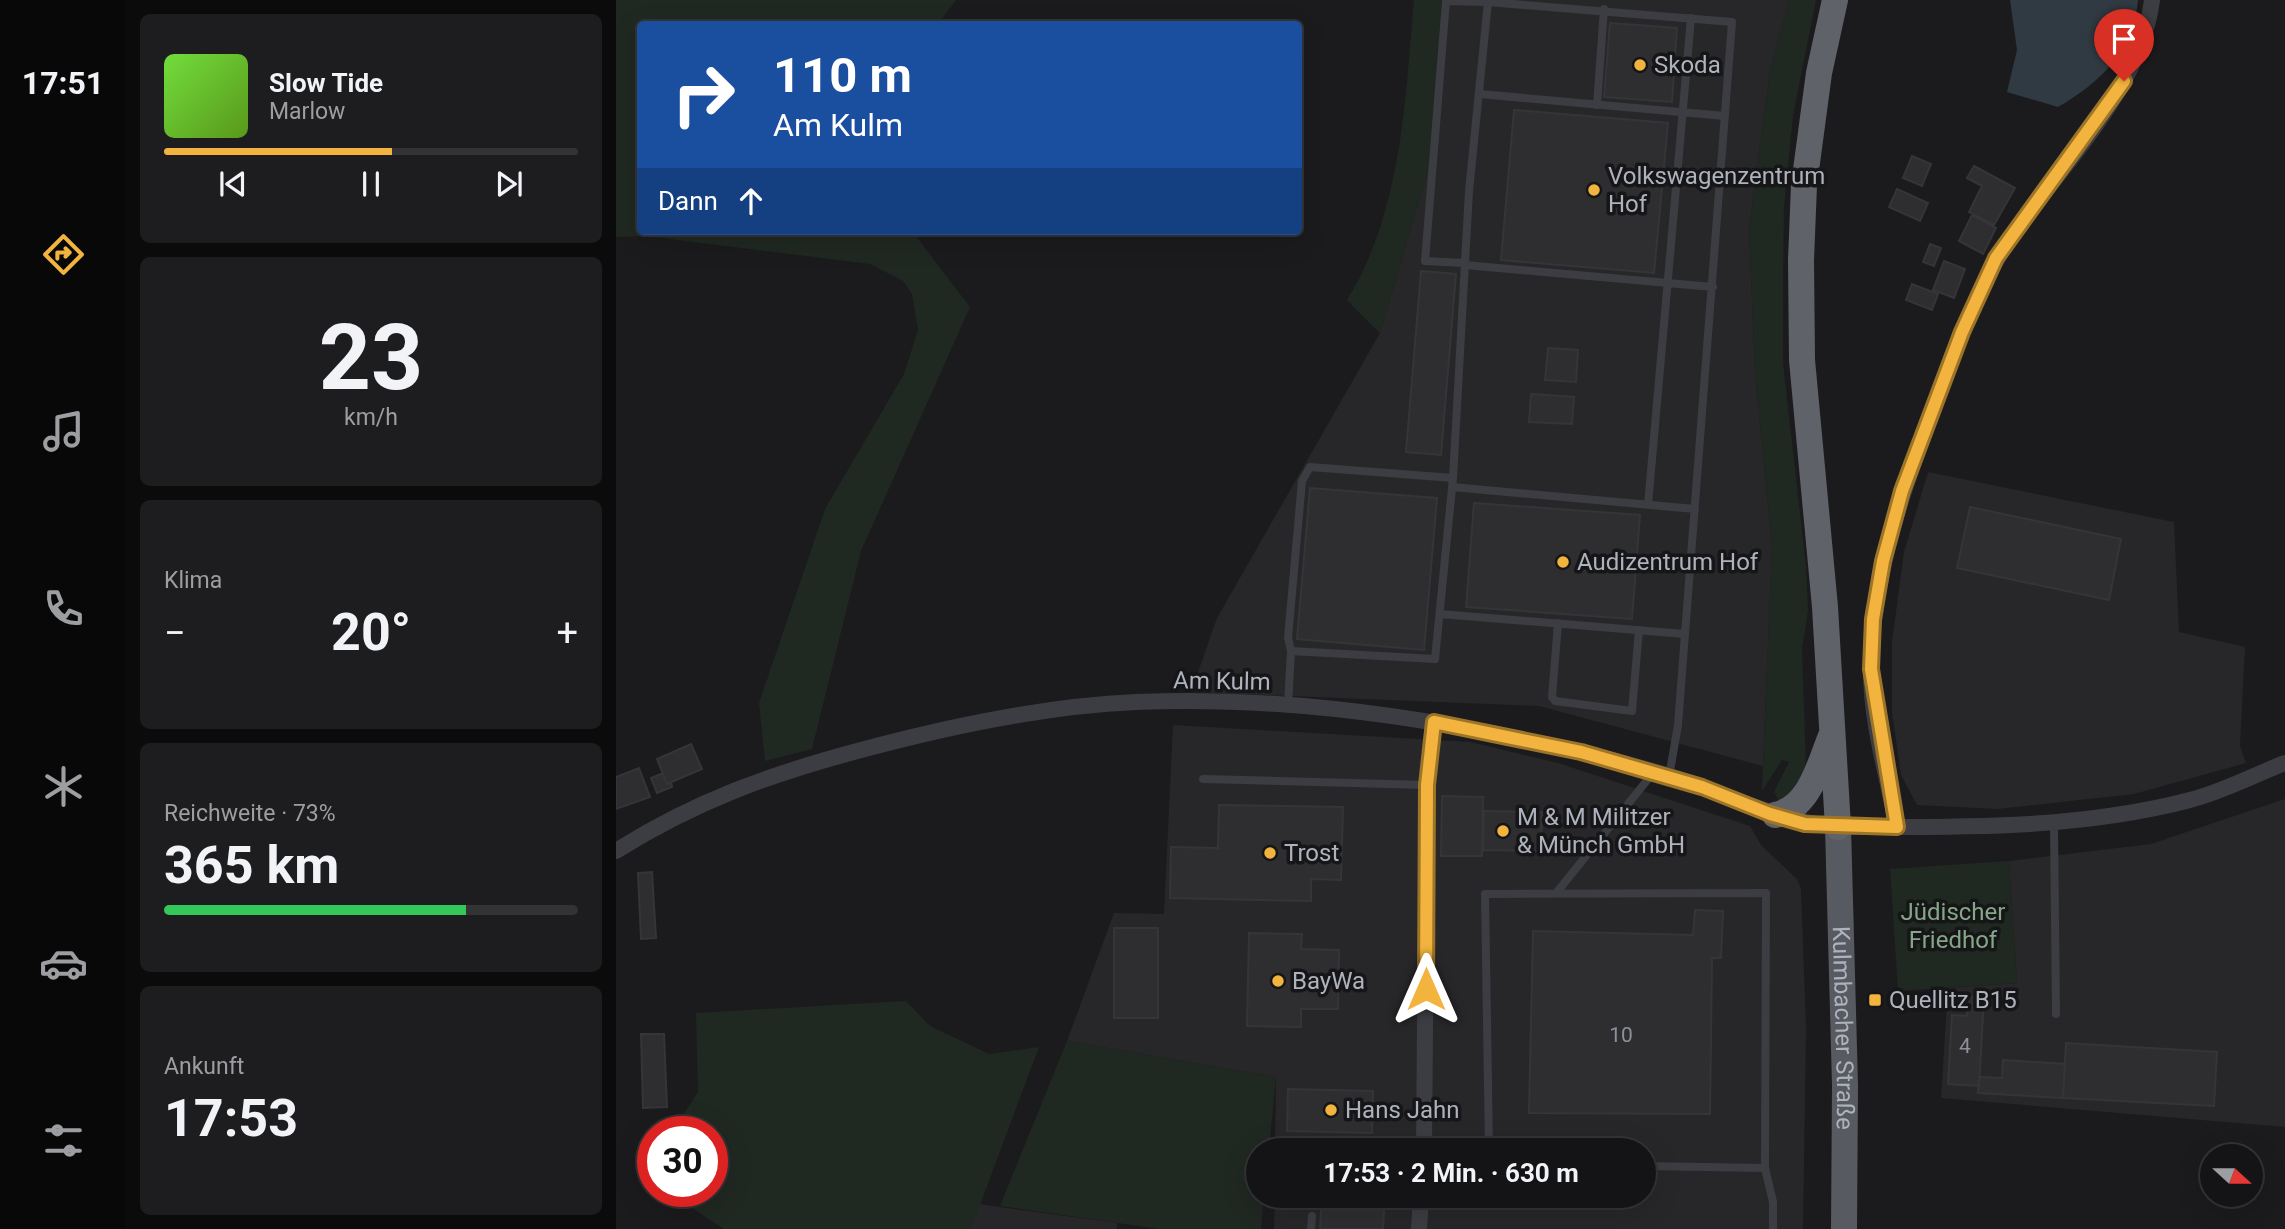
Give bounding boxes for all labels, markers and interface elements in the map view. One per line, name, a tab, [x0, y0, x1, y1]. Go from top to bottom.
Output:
pin	[2094, 9, 2154, 81]
icon: arrive	[2105, 20, 2143, 58]
text: 110 m	[773, 47, 912, 104]
icon: right	[658, 49, 749, 140]
place label: Skoda	[1654, 51, 1721, 79]
marker: Skoda	[1632, 57, 1648, 73]
text: 17:51	[22, 64, 104, 102]
text: Slow Tide	[269, 68, 383, 98]
text: Marlow	[269, 98, 345, 125]
text: Am Kulm	[773, 106, 903, 144]
place label: Volkswagenzentrum Hof	[1608, 162, 1825, 218]
icon: previous	[214, 165, 252, 203]
icon: pause	[352, 165, 390, 203]
icon: next	[490, 165, 528, 203]
icon: ahead	[732, 182, 770, 220]
marker: Volkswagenzentrum Hof	[1586, 182, 1602, 198]
text: Dann	[658, 186, 718, 216]
icon: directions	[39, 230, 88, 279]
text: 23	[319, 305, 423, 411]
text: km/h	[344, 404, 398, 431]
icon: music	[39, 407, 88, 456]
place label: Audizentrum Hof	[1577, 548, 1759, 576]
marker: Audizentrum Hof	[1555, 554, 1571, 570]
text: Klima	[164, 567, 222, 594]
icon: phone	[39, 584, 88, 633]
text: 20°	[331, 602, 411, 663]
text: −	[164, 611, 186, 655]
text: +	[556, 611, 578, 655]
street label: Am Kulm	[1173, 666, 1271, 696]
icon: climate	[39, 762, 88, 811]
text: Reichweite · 73%	[164, 800, 336, 827]
place label: M & M Militzer & Münch GmbH	[1517, 803, 1685, 859]
marker: M & M Militzer & Münch GmbH	[1495, 823, 1511, 839]
text: 365 km	[164, 835, 339, 896]
place label: Trost	[1284, 839, 1339, 867]
marker: Trost	[1262, 845, 1278, 861]
park label: Jüdischer Friedhof	[1901, 898, 2005, 954]
street label: Kulmbacher Straße	[1827, 926, 1859, 1130]
icon: car	[39, 939, 88, 988]
position arrow	[1389, 952, 1463, 1026]
place label: BayWa	[1292, 967, 1365, 995]
marker: BayWa	[1270, 973, 1286, 989]
place label: Quellitz B15	[1889, 986, 2017, 1014]
marker: Quellitz B15	[1867, 992, 1883, 1008]
house number: 10	[1609, 1023, 1633, 1047]
house number: 4	[1959, 1034, 1971, 1058]
text: Ankunft	[164, 1053, 244, 1080]
text: 17:53	[164, 1088, 298, 1149]
place label: Hans Jahn	[1345, 1096, 1460, 1124]
marker: Hans Jahn	[1323, 1102, 1339, 1118]
icon: filters	[39, 1116, 88, 1165]
speed limit sign: 30	[637, 1116, 728, 1207]
north arrow	[2200, 1144, 2263, 1208]
map controls	[2200, 1144, 2263, 1207]
text: 17:53 · 2 Min. · 630 m	[1323, 1158, 1579, 1188]

